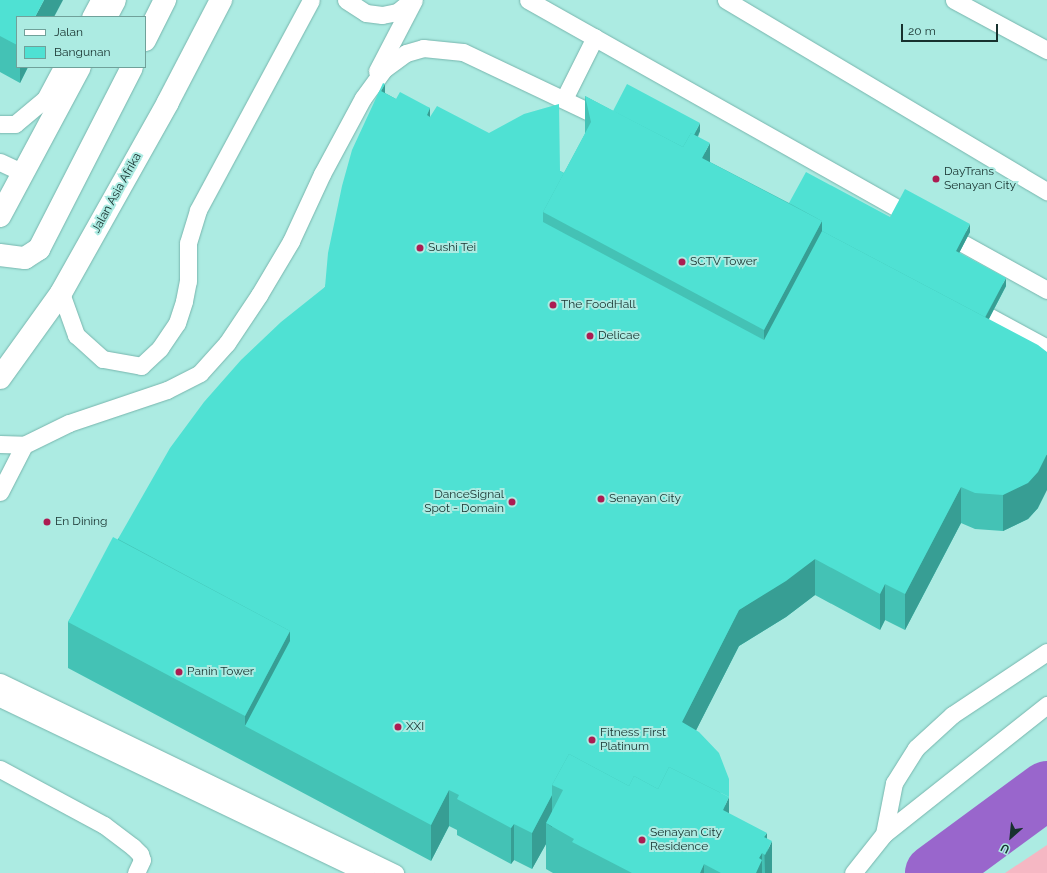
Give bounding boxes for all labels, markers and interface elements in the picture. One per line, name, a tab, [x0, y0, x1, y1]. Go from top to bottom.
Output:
legend	[16, 16, 146, 68]
scale bar	[903, 16, 1000, 42]
text: 20 m	[908, 24, 936, 38]
text: Jalan	[54, 25, 83, 39]
text: Bangunan	[54, 45, 111, 59]
street label: Jalan Asia Afrika	[89, 150, 145, 236]
place label: DayTrans Senayan City	[944, 165, 1016, 193]
marker: DayTrans Senayan City	[931, 174, 941, 184]
place label: Sushi Tei	[428, 241, 477, 255]
marker: Sushi Tei	[415, 243, 425, 253]
place label: SCTV Tower	[690, 255, 758, 269]
marker: SCTV Tower	[677, 257, 687, 267]
place label: The FoodHall	[561, 298, 636, 312]
marker: The FoodHall	[548, 300, 558, 310]
place label: Delicae	[598, 329, 640, 343]
marker: Delicae	[585, 331, 595, 341]
place label: DanceSignal Spot - Domain	[424, 488, 504, 516]
place label: Senayan City	[609, 492, 681, 506]
marker: Senayan City	[596, 494, 606, 504]
marker: DanceSignal Spot - Domain	[507, 497, 517, 507]
place label: En Dining	[55, 515, 108, 529]
marker: En Dining	[42, 517, 52, 527]
place label: Panin Tower	[187, 665, 254, 679]
marker: Panin Tower	[174, 667, 184, 677]
place label: XXI	[406, 720, 424, 734]
marker: XXI	[393, 722, 403, 732]
place label: Fitness First Platinum	[600, 726, 666, 754]
marker: Fitness First Platinum	[587, 735, 597, 745]
north arrow	[991, 817, 1031, 857]
place label: Senayan City Residence	[650, 826, 722, 854]
marker: Senayan City Residence	[637, 835, 647, 845]
text: U	[999, 840, 1012, 856]

